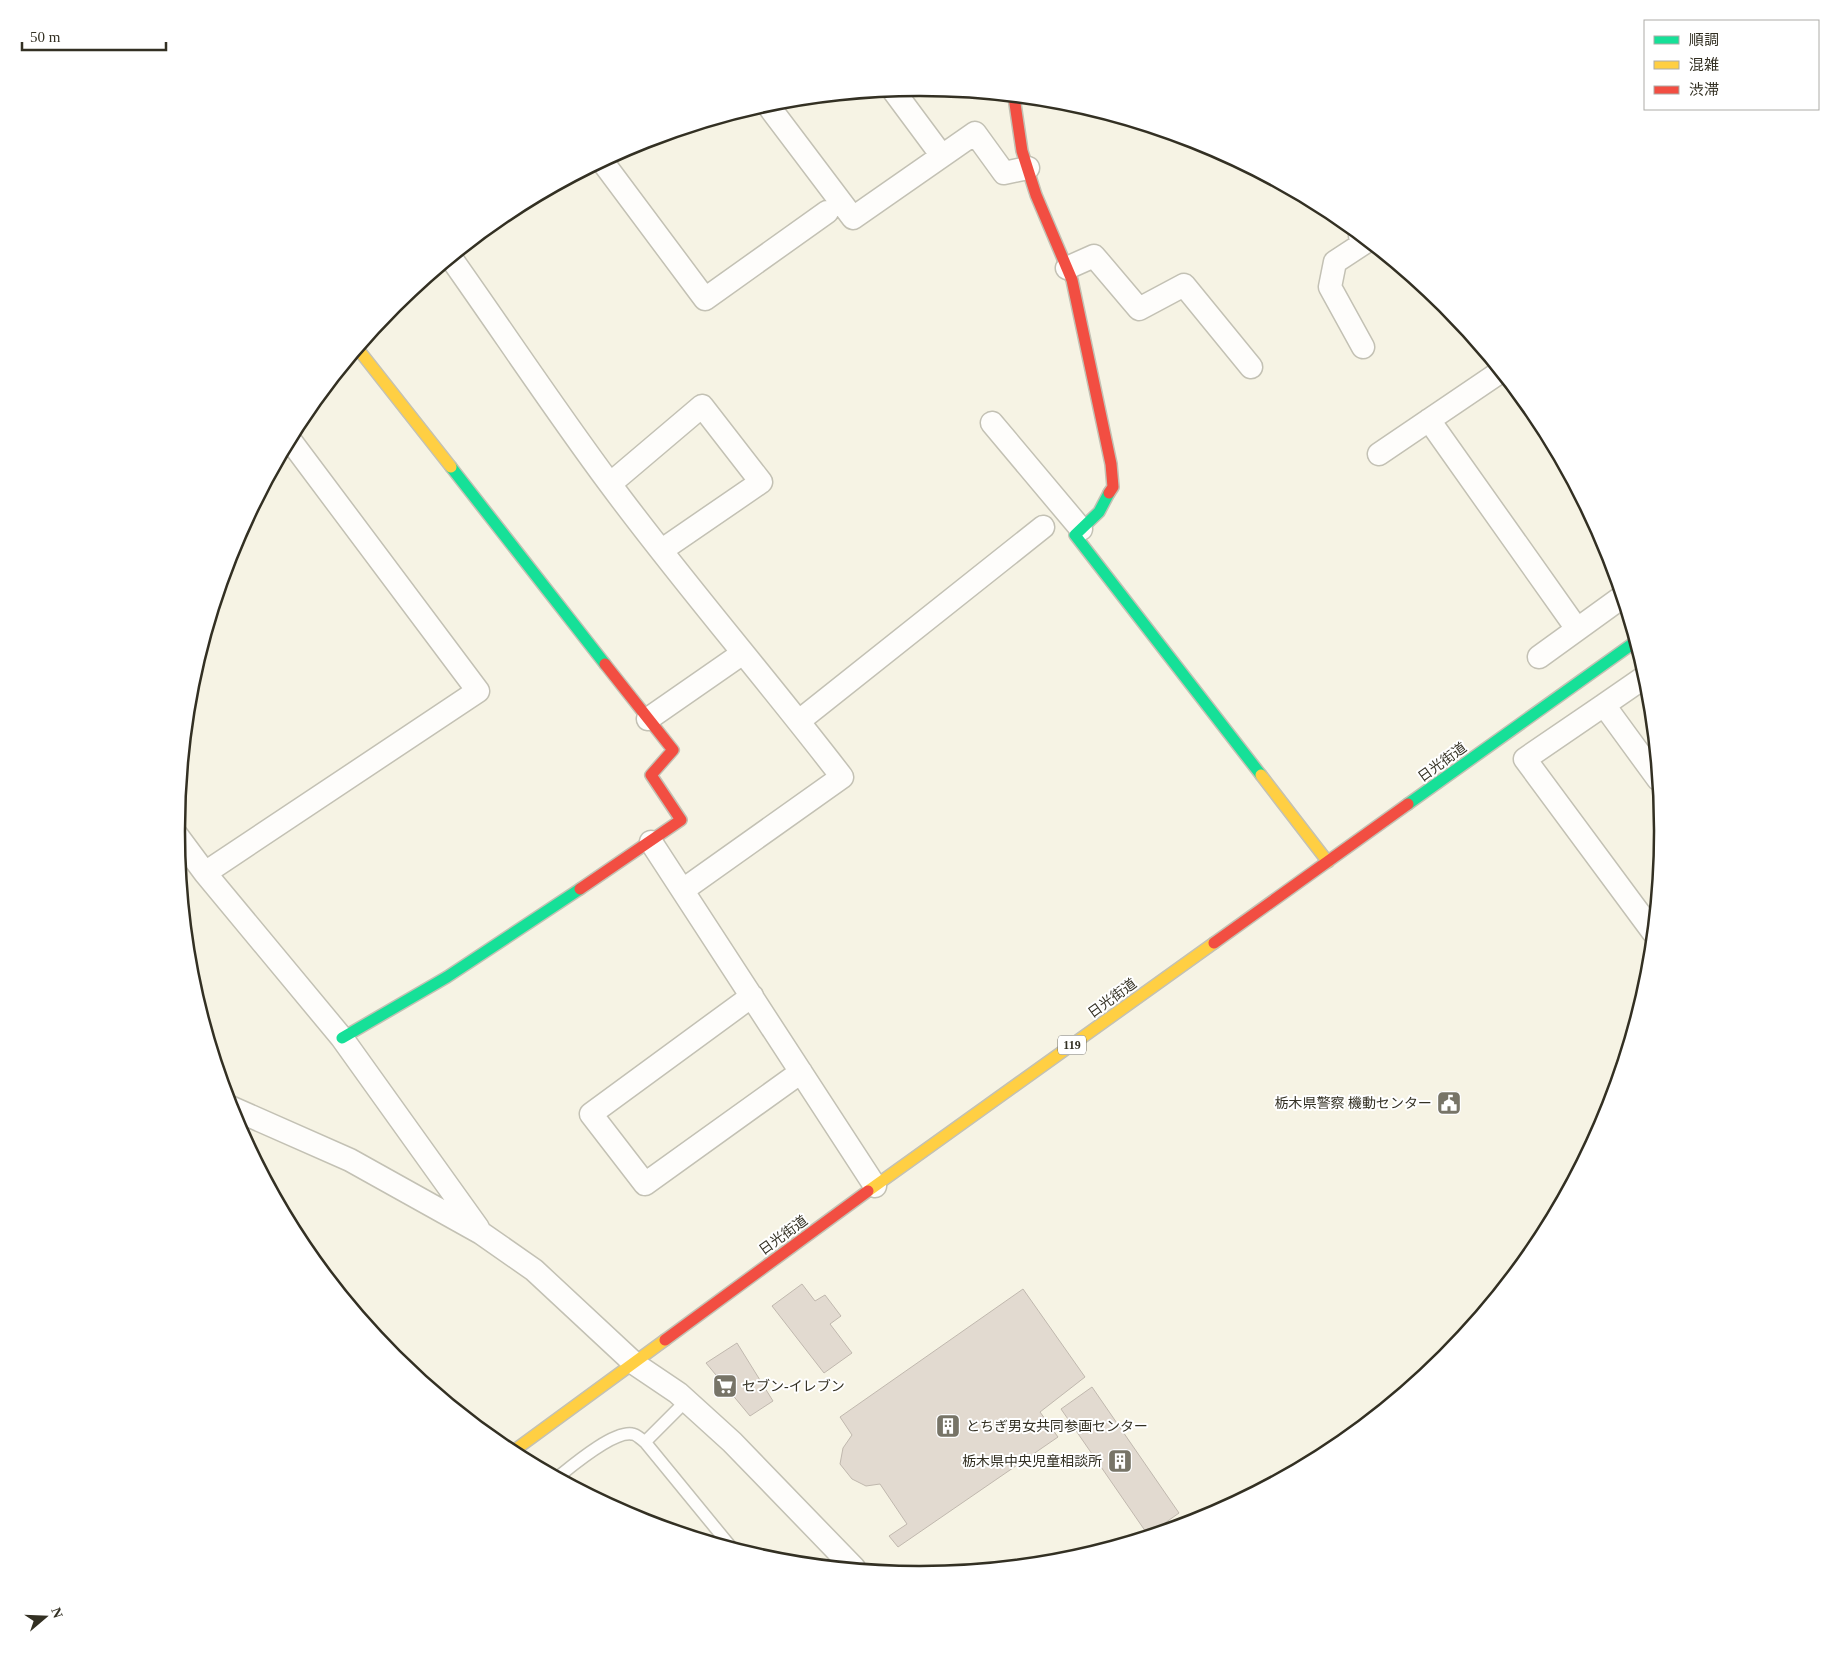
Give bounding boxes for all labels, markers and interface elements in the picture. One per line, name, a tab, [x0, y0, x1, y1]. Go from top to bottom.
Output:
scale bar	[22, 20, 166, 52]
legend	[1644, 20, 1819, 110]
text: 50 m	[30, 29, 61, 45]
text: 順調	[1689, 32, 1719, 48]
text: 混雑	[1689, 57, 1719, 73]
text: 渋滞	[1689, 82, 1719, 98]
street label: 日光街道	[1415, 740, 1469, 785]
street label: 日光街道	[1085, 976, 1139, 1021]
road number: 119	[1058, 1036, 1086, 1054]
public building icon: 栃木県警察 機動センター	[1436, 1090, 1462, 1116]
place label: 栃木県警察 機動センター	[1275, 1095, 1432, 1111]
street label: 日光街道	[756, 1213, 810, 1258]
supermarket icon: セブン-イレブン	[712, 1373, 738, 1399]
place label: セブン-イレブン	[742, 1378, 845, 1394]
building icon: とちぎ男女共同参画センター	[935, 1413, 961, 1439]
place label: とちぎ男女共同参画センター	[966, 1419, 1148, 1434]
building icon: 栃木県中央児童相談所	[1107, 1448, 1133, 1474]
place label: 栃木県中央児童相談所	[962, 1454, 1102, 1469]
north arrow	[20, 1592, 70, 1642]
text: N	[48, 1606, 66, 1620]

